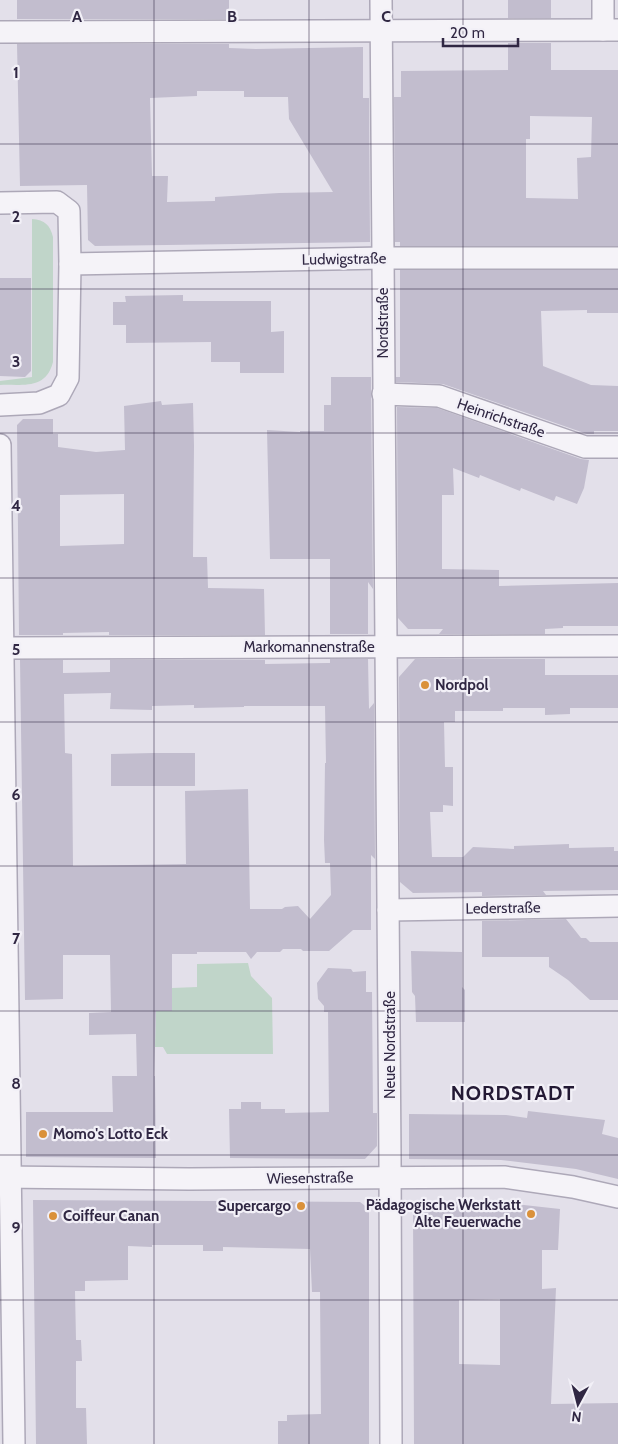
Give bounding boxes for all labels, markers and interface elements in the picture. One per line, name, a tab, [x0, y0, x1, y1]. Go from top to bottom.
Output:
text: A	[72, 7, 82, 26]
text: B	[227, 7, 237, 26]
text: C	[381, 7, 391, 26]
scale bar	[443, 15, 518, 47]
text: 20 m	[450, 24, 485, 42]
text: 1	[13, 63, 19, 82]
text: 2	[12, 207, 20, 226]
street label: Ludwigstraße	[302, 249, 387, 269]
street label: Nordstraße	[374, 287, 392, 358]
text: 3	[12, 352, 20, 371]
street label: Heinrichstraße	[455, 395, 548, 442]
text: 4	[11, 496, 21, 515]
street label: Markomannenstraße	[243, 638, 375, 656]
text: 5	[12, 640, 20, 659]
place label: Nordpol	[435, 676, 488, 694]
marker: Nordpol	[419, 679, 431, 691]
text: 6	[12, 785, 21, 804]
street label: Lederstraße	[465, 898, 541, 918]
text: 7	[12, 929, 21, 948]
street label: Neue Nordstraße	[381, 991, 399, 1099]
text: 8	[11, 1074, 21, 1093]
district label: NORDSTADT	[451, 1081, 575, 1105]
place label: Momo's Lotto Eck	[53, 1125, 169, 1143]
marker: Momo's Lotto Eck	[37, 1128, 49, 1140]
street label: Wiesenstraße	[267, 1168, 354, 1188]
place label: Pädagogische Werkstatt Alte Feuerwache	[366, 1196, 521, 1231]
place label: Supercargo	[218, 1197, 291, 1215]
marker: Supercargo	[295, 1200, 307, 1212]
place label: Coiffeur Canan	[63, 1207, 159, 1225]
marker: Pädagogische Werkstatt Alte Feuerwache	[525, 1208, 537, 1220]
marker: Coiffeur Canan	[47, 1210, 59, 1222]
text: 9	[12, 1218, 21, 1237]
north arrow	[553, 1379, 603, 1429]
text: N	[570, 1407, 582, 1426]

